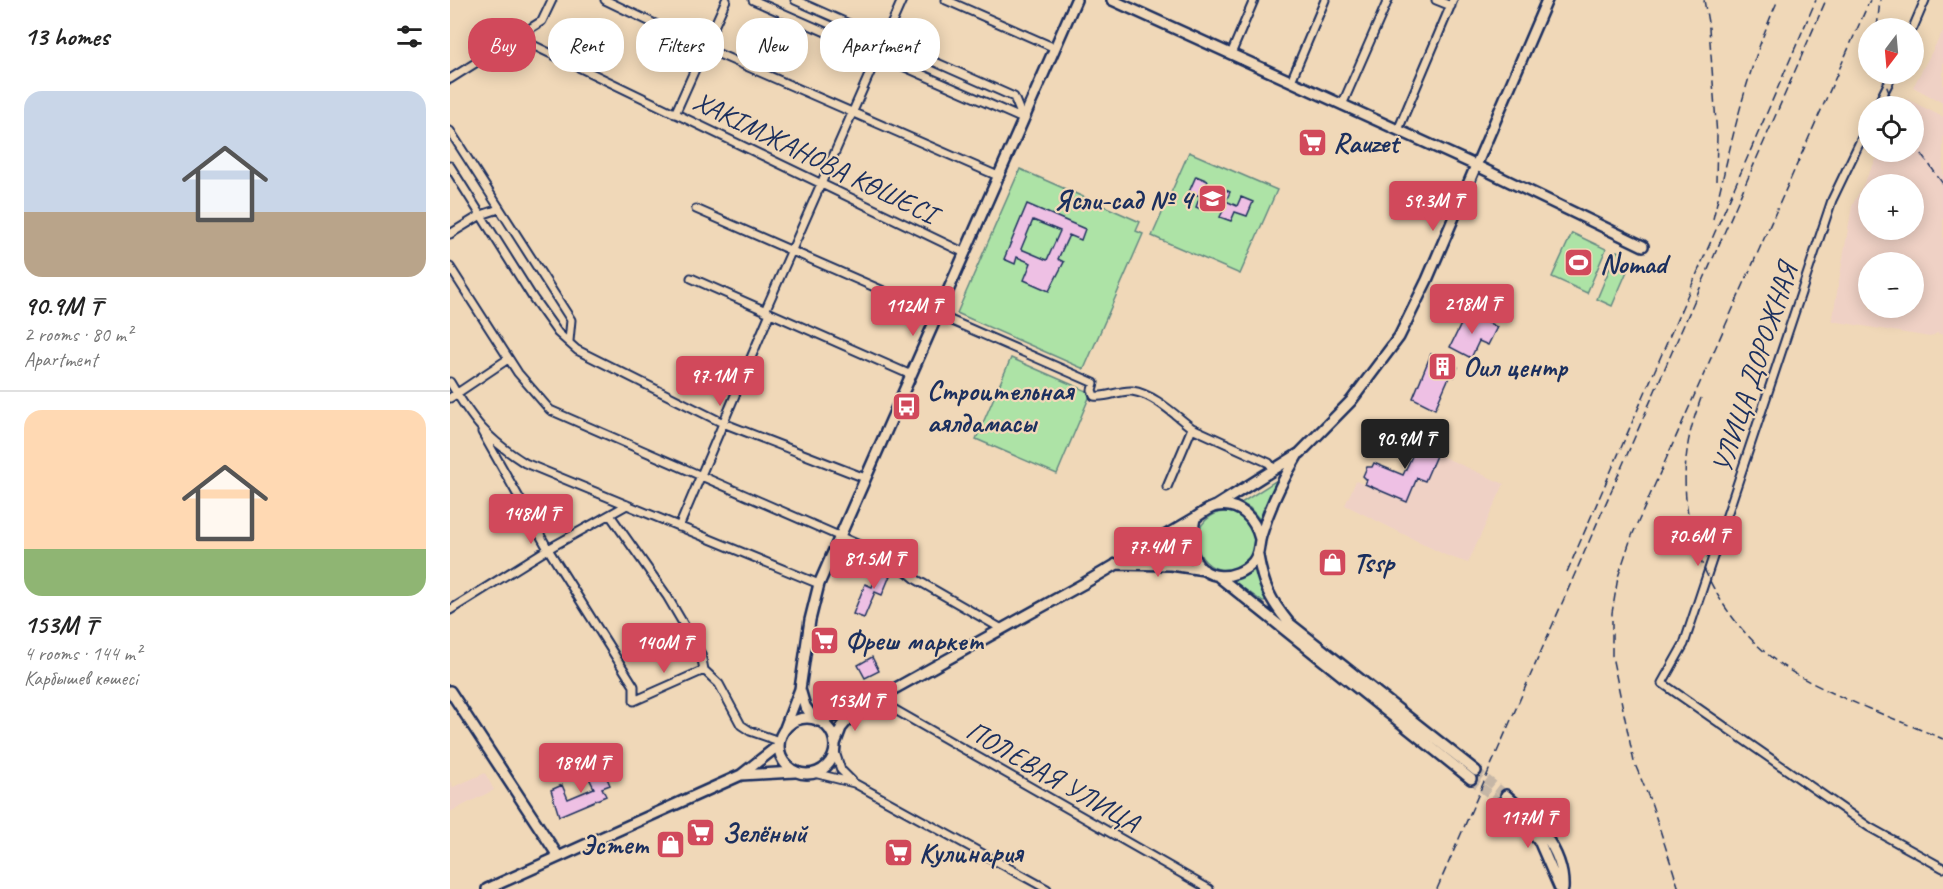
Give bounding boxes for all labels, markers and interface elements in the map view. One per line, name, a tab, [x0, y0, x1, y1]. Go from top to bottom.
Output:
chip: Buy	[468, 18, 536, 72]
chip: Rent	[548, 18, 624, 72]
chip: Filters	[636, 18, 724, 72]
chip: New	[736, 18, 808, 72]
chip: Apartment	[820, 18, 940, 72]
north arrow	[1858, 18, 1924, 84]
map controls	[1858, 18, 1924, 318]
text: 13 homes	[24, 20, 109, 53]
icon: filters	[393, 20, 426, 53]
street label: ХАКІМЖАНОВА КӨШЕСІ	[688, 83, 947, 234]
button: locate	[1858, 96, 1924, 162]
place label: Rauzet	[1333, 125, 1402, 160]
supermarket icon: Rauzet	[1296, 126, 1328, 158]
icon: home	[171, 130, 279, 238]
button: +	[1858, 174, 1924, 240]
pin: 59.3M ₸	[1378, 181, 1488, 232]
place label: Ясли-сад № 4	[1054, 182, 1195, 217]
school or university icon: Ясли-сад № 4	[1197, 183, 1229, 215]
text: 59.3M ₸	[1403, 188, 1463, 213]
place label: Nomad	[1600, 246, 1671, 281]
sports icon: Nomad	[1563, 247, 1595, 279]
button: −	[1858, 252, 1924, 318]
street label: УЛИЦА ДОРОЖНАЯ	[1704, 255, 1806, 477]
pin: 218M ₸	[1423, 284, 1521, 335]
pin: 112M ₸	[864, 286, 962, 337]
text: 90.9M ₸	[24, 289, 102, 322]
text: 218M ₸	[1444, 291, 1500, 316]
text: 112M ₸	[885, 293, 941, 318]
text: 2 rooms · 80 m²	[24, 322, 132, 347]
text: Apartment	[24, 347, 97, 372]
place label: Оил центр	[1463, 349, 1569, 384]
building icon: Оил центр	[1426, 350, 1458, 382]
pin: 97.1M ₸	[665, 356, 775, 407]
text: 97.1M ₸	[690, 363, 750, 388]
place label: Строительная аялдамасы	[927, 373, 1075, 440]
bus stop icon: Строительная аялдамасы	[890, 390, 922, 422]
pin: 90.9M ₸	[1350, 419, 1460, 470]
text: 90.9M ₸	[1375, 426, 1435, 451]
icon: home	[171, 449, 279, 557]
pin: 148M ₸	[482, 494, 580, 545]
text: 148M ₸	[503, 501, 559, 526]
pin: 70.6M ₸	[1643, 516, 1753, 567]
text: 70.6M ₸	[1668, 523, 1728, 548]
pin: 77.4M ₸	[1103, 527, 1213, 578]
text: 77.4M ₸	[1128, 534, 1188, 559]
pin: 81.5M ₸	[819, 539, 929, 590]
place label: Tssp	[1353, 545, 1396, 580]
text: 81.5M ₸	[844, 546, 904, 571]
shop icon: Tssp	[1316, 546, 1348, 578]
text: 153M ₸	[24, 608, 97, 641]
pin: 140M ₸	[615, 623, 713, 674]
place label: Фреш маркет	[845, 623, 985, 658]
supermarket icon: Фреш маркет	[808, 624, 840, 656]
text: 140M ₸	[636, 630, 692, 655]
text: 4 rooms · 144 m²	[24, 641, 141, 666]
text: Карбышев көшесі	[24, 666, 138, 691]
pin: 153M ₸	[806, 681, 904, 732]
text: 153M ₸	[827, 688, 883, 713]
street label: ПОЛЕВАЯ УЛИЦА	[960, 712, 1147, 841]
pin: 189M ₸	[532, 743, 630, 794]
text: 189M ₸	[553, 750, 609, 775]
pin: 117M ₸	[1479, 798, 1577, 849]
text: 117M ₸	[1500, 805, 1556, 830]
place label: Зелёный	[722, 815, 809, 850]
supermarket icon: Зелёный	[685, 816, 717, 848]
place label: Эстет	[580, 827, 650, 862]
shop icon: Эстет	[654, 828, 686, 860]
place label: Кулинария	[919, 835, 1025, 870]
supermarket icon: Кулинария	[882, 836, 914, 868]

